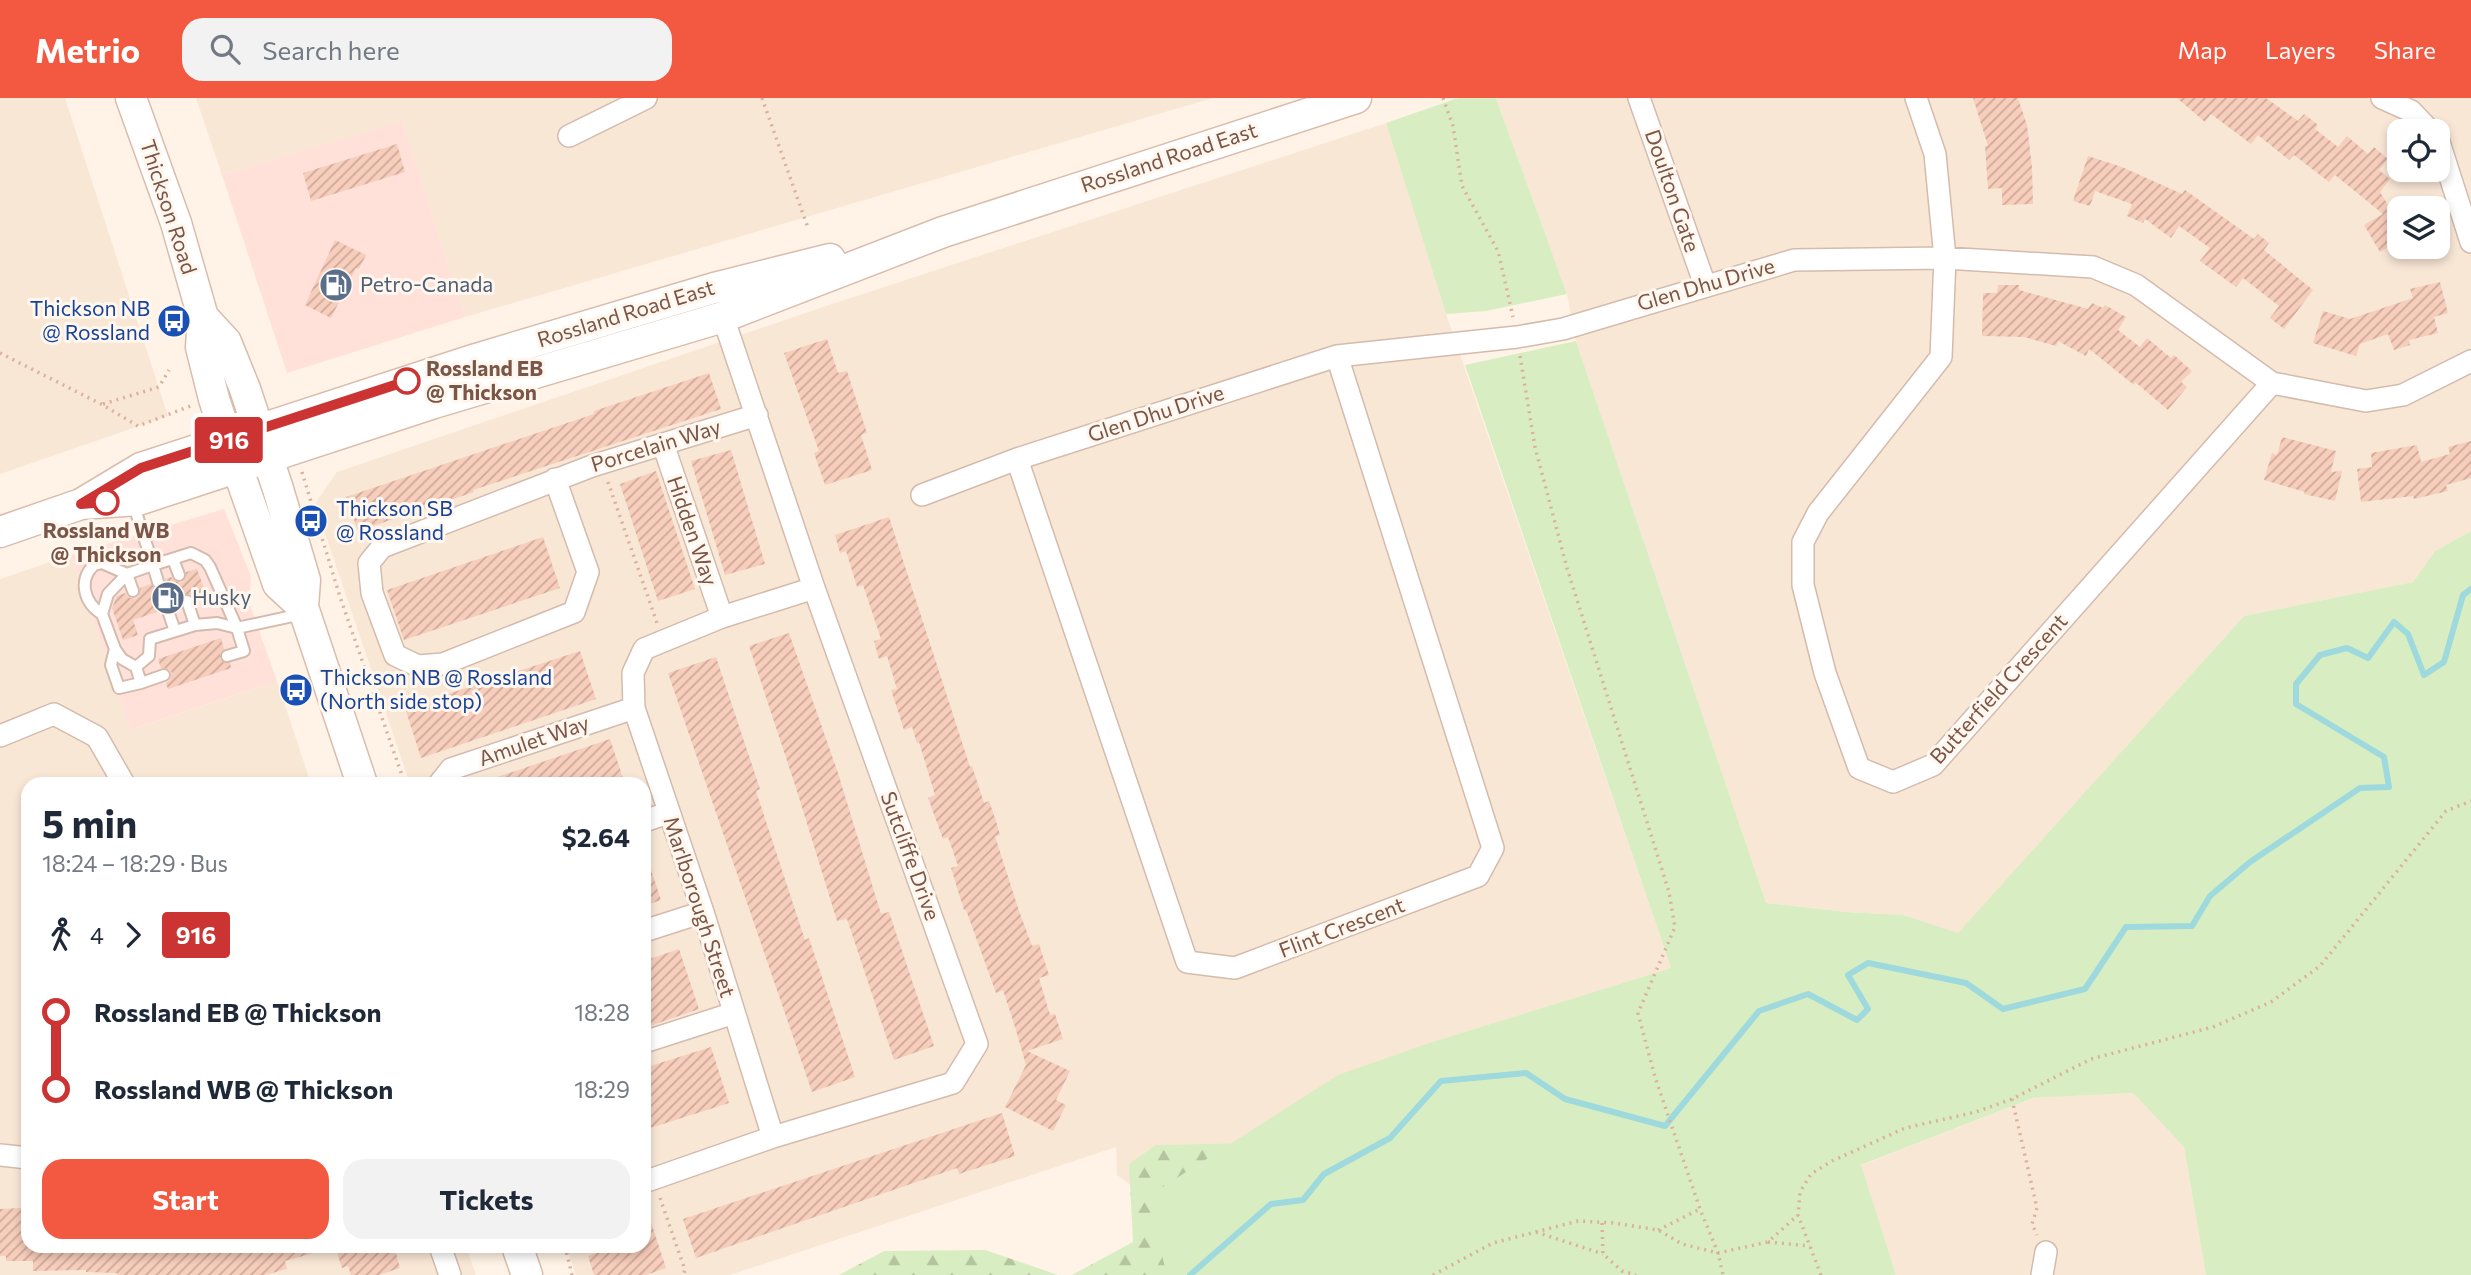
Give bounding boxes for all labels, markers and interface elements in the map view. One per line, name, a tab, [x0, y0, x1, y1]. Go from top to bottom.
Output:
search box	[182, 18, 672, 81]
text: Metrio	[35, 29, 140, 70]
icon: search	[206, 30, 244, 68]
text: Search here	[262, 34, 400, 65]
text: Map	[2178, 35, 2227, 64]
text: Layers	[2265, 35, 2336, 64]
text: Share	[2374, 35, 2436, 64]
street label: Rossland Road East	[1077, 116, 1260, 197]
map controls	[2387, 119, 2450, 259]
button: locate	[2387, 119, 2450, 182]
street label: Doulton Gate	[1641, 126, 1706, 255]
street label: Thickson Road	[136, 136, 203, 277]
button: layers	[2387, 196, 2450, 259]
street label: Glen Dhu Drive	[1634, 252, 1777, 315]
fuel station icon: Petro-Canada	[317, 266, 355, 304]
place label: Petro-Canada	[360, 271, 493, 296]
street label: Rossland Road East	[534, 274, 717, 351]
place label: Thickson NB @ Rossland	[30, 295, 150, 344]
bus stop icon: Thickson NB @ Rossland	[155, 302, 193, 340]
place label: Rossland EB @ Thickson	[426, 355, 543, 404]
marker: Rossland EB @ Thickson	[394, 368, 420, 394]
street label: Glen Dhu Drive	[1084, 379, 1227, 446]
street label: Porcelain Way	[588, 413, 724, 476]
line badge: 916	[189, 417, 269, 463]
text: 916	[209, 425, 249, 454]
street label: Hidden Way	[663, 472, 724, 589]
marker: Rossland WB @ Thickson	[93, 489, 119, 515]
place label: Thickson SB @ Rossland	[336, 495, 453, 544]
bus stop icon: Thickson SB @ Rossland	[292, 502, 330, 540]
place label: Rossland WB @ Thickson	[43, 517, 169, 566]
fuel station icon: Husky	[149, 579, 187, 617]
place label: Husky	[192, 584, 251, 609]
street label: Butterfield Crescent	[1924, 608, 2072, 768]
place label: Thickson NB @ Rossland (North side stop)	[320, 664, 552, 713]
bus stop icon: Thickson NB @ Rossland (North side stop)	[277, 671, 315, 709]
street label: Amulet Way	[475, 709, 592, 770]
street label: Sutcliffe Drive	[877, 788, 946, 923]
text: 5 min	[42, 799, 137, 846]
street label: Marlborough Street	[659, 813, 741, 1000]
text: $2.64	[562, 821, 630, 852]
text: 18:24 – 18:29 · Bus	[42, 849, 228, 877]
street label: Flint Crescent	[1275, 891, 1408, 962]
icon: walk	[42, 916, 80, 954]
icon: forward	[114, 916, 152, 954]
text: 916	[176, 920, 216, 949]
text: 4	[90, 921, 104, 949]
text: Rossland EB @ Thickson	[94, 996, 382, 1027]
text: 18:28	[574, 998, 630, 1026]
text: Rossland WB @ Thickson	[94, 1073, 393, 1104]
text: 18:29	[574, 1075, 630, 1103]
button: Start	[42, 1159, 329, 1239]
button: Tickets	[343, 1159, 630, 1239]

